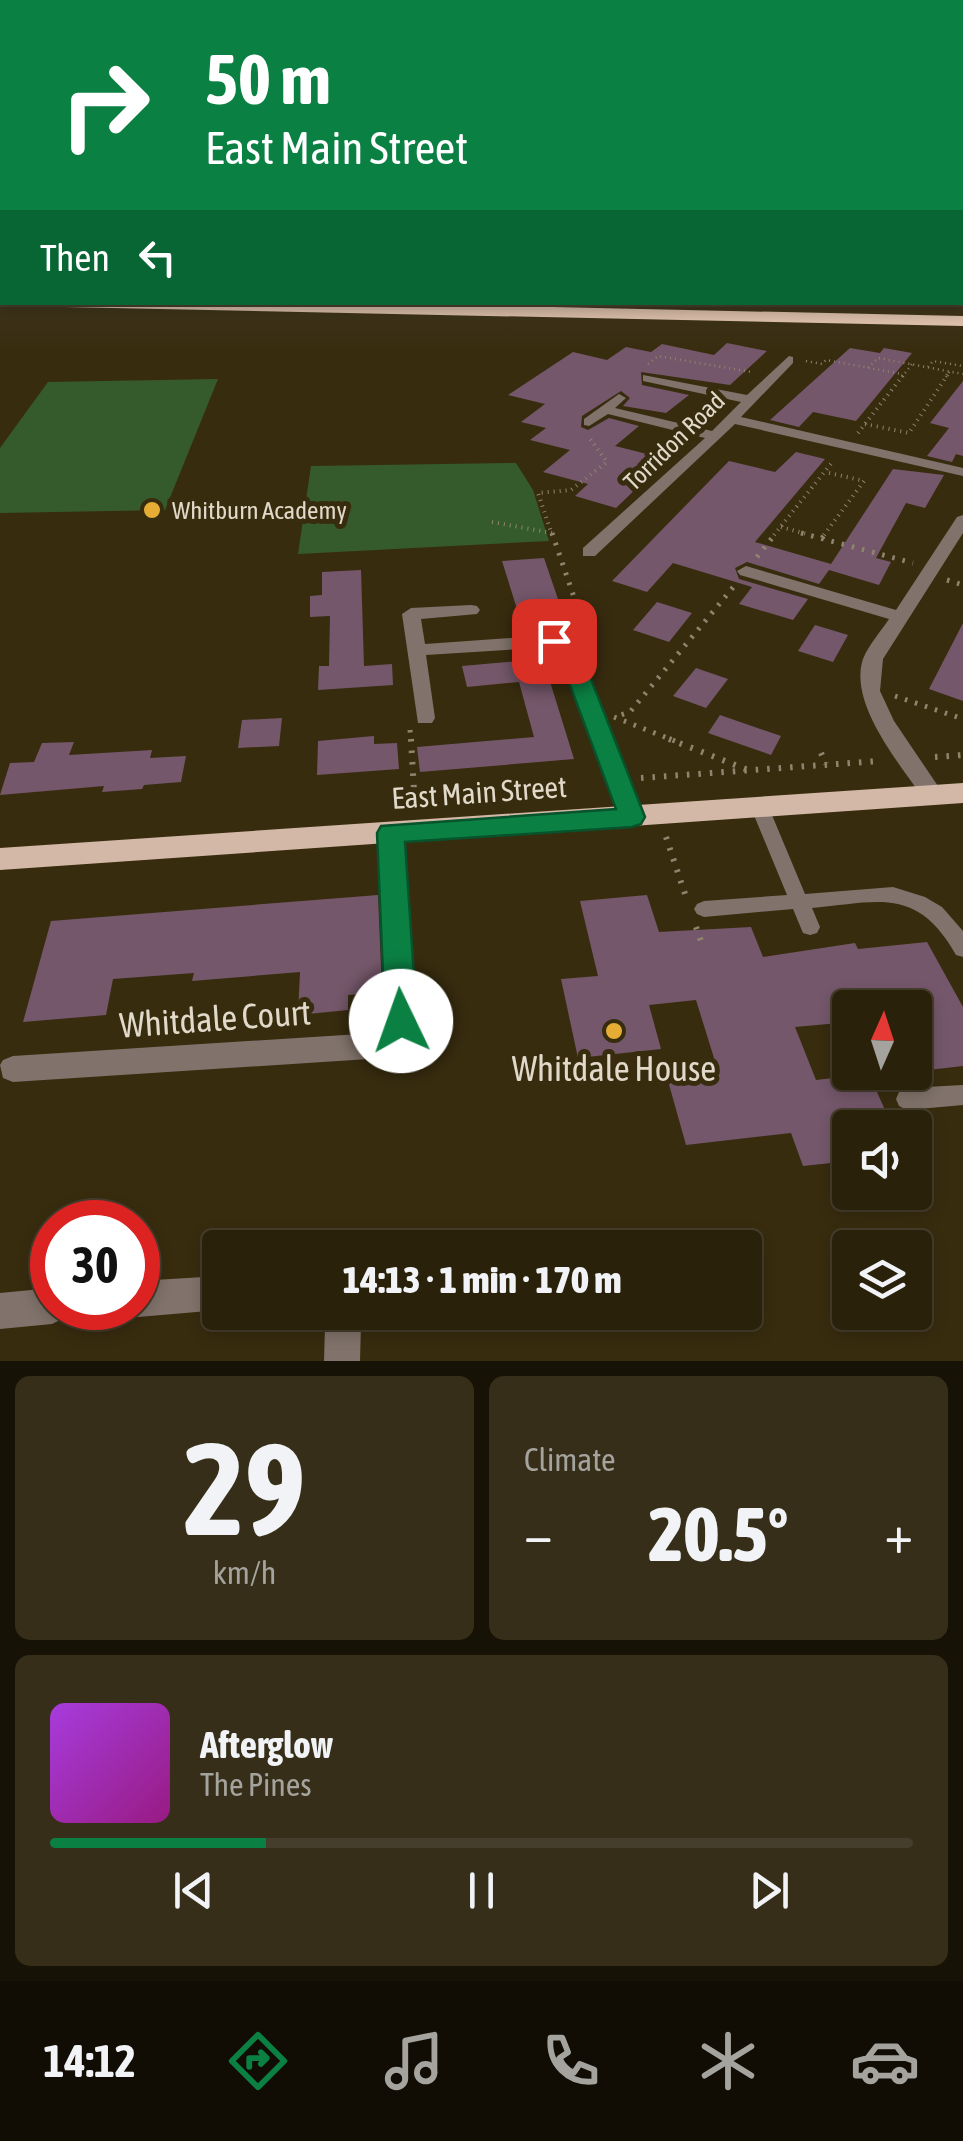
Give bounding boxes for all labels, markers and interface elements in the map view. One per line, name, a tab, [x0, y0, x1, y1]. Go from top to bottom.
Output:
text: 50 m	[205, 39, 331, 119]
icon: right	[40, 40, 170, 170]
text: East Main Street	[205, 122, 468, 174]
icon: left	[130, 230, 185, 285]
text: Then	[40, 236, 110, 279]
street label: Torridon Road	[618, 386, 730, 496]
place label: Whitburn Academy	[172, 496, 347, 524]
marker: Whitburn Academy	[141, 499, 163, 521]
pin	[512, 599, 597, 684]
icon: arrive	[527, 614, 582, 669]
street label: East Main Street	[390, 769, 568, 815]
position arrow	[349, 969, 453, 1073]
north arrow	[832, 990, 932, 1090]
map controls	[832, 990, 932, 1330]
street label: Whitdale Court	[118, 991, 312, 1045]
marker: Whitdale House	[603, 1020, 625, 1042]
place label: Whitdale House	[512, 1048, 716, 1088]
button: sound	[832, 1110, 932, 1210]
speed limit sign: 30	[30, 1200, 160, 1330]
button: layers	[832, 1230, 932, 1330]
text: 14:13 · 1 min · 170 m	[342, 1258, 622, 1301]
text: 29	[183, 1414, 306, 1563]
text: Climate	[524, 1441, 616, 1478]
text: 20.5°	[649, 1491, 788, 1577]
text: −	[524, 1502, 553, 1565]
text: +	[884, 1502, 913, 1565]
text: km/h	[213, 1554, 276, 1591]
text: Afterglow	[200, 1723, 333, 1766]
text: The Pines	[200, 1766, 312, 1803]
icon: previous	[166, 1863, 221, 1918]
icon: pause	[454, 1863, 509, 1918]
icon: next	[742, 1863, 797, 1918]
icon: directions	[223, 2026, 293, 2096]
icon: music	[379, 2026, 449, 2096]
icon: phone	[536, 2026, 606, 2096]
icon: climate	[693, 2026, 763, 2096]
icon: car	[850, 2026, 920, 2096]
text: 14:12	[43, 2035, 136, 2087]

